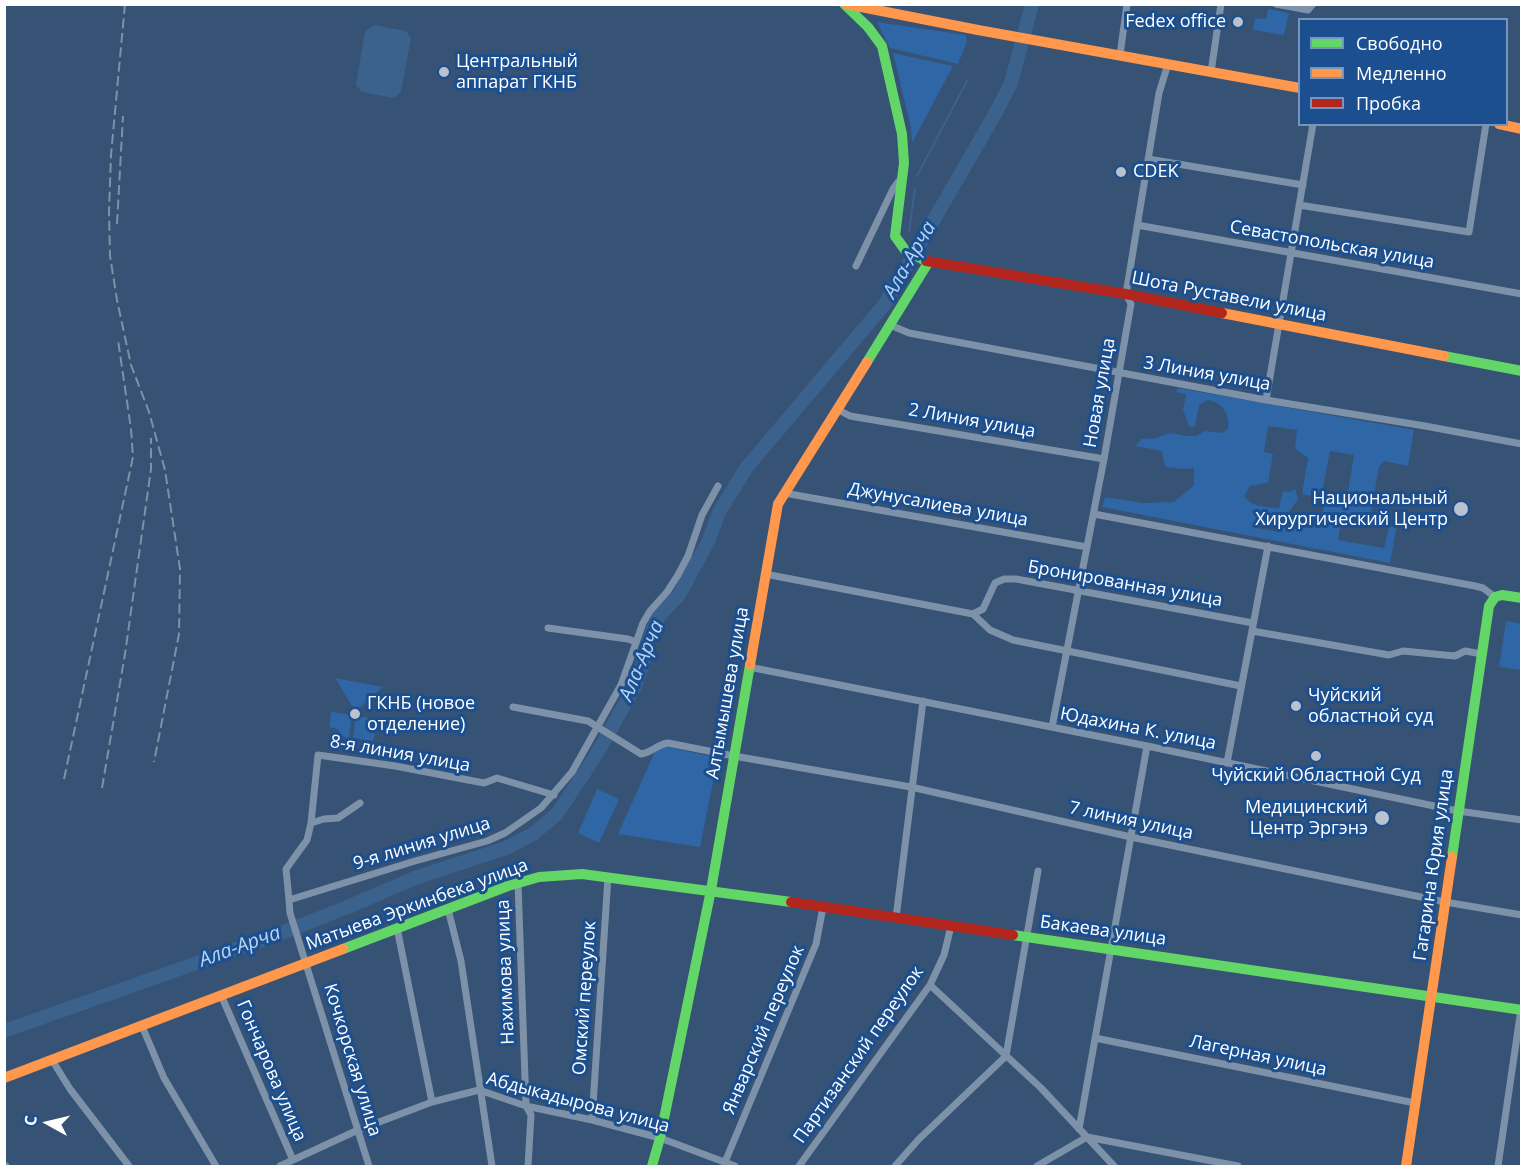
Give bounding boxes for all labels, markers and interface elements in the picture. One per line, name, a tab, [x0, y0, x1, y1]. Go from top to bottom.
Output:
place label: Fedex office	[1125, 11, 1226, 33]
marker: Fedex office	[1231, 15, 1245, 29]
legend	[1298, 18, 1508, 126]
text: Свободно	[1356, 31, 1443, 55]
place label: Центральный аппарат ГКНБ	[456, 51, 578, 94]
text: Медленно	[1356, 61, 1447, 85]
marker: Центральный аппарат ГКНБ	[437, 65, 451, 79]
text: Пробка	[1356, 91, 1421, 115]
place label: CDEK	[1133, 161, 1178, 183]
marker: CDEK	[1114, 165, 1128, 179]
street label: Севастопольская улица	[1228, 216, 1436, 274]
water label: Ала-Арча	[878, 217, 942, 303]
street label: Шота Руставели улица	[1130, 267, 1328, 327]
street label: Новая улица	[1080, 336, 1120, 450]
street label: 3 Линия улица	[1142, 352, 1272, 396]
street label: 2 Линия улица	[907, 399, 1037, 443]
street label: Джунусалиева улица	[846, 479, 1030, 531]
place label: Национальный Хирургический Центр	[1255, 488, 1448, 530]
marker: Национальный Хирургический Центр	[1452, 500, 1470, 518]
street label: Бронированная улица	[1026, 556, 1224, 612]
street label: Алтымышева улица	[702, 605, 754, 781]
water label: Ала-Арча	[614, 617, 670, 705]
place label: Чуйский областной суд	[1308, 685, 1433, 728]
place label: ГКНБ (новое отделение)	[367, 693, 475, 736]
marker: Чуйский областной суд	[1289, 699, 1303, 713]
street label: Юдахина К. улица	[1058, 703, 1218, 755]
marker: ГКНБ (новое отделение)	[348, 707, 362, 721]
street label: 8-я линия улица	[328, 731, 472, 777]
marker: Чуйский Областной Суд	[1309, 749, 1323, 763]
place label: Чуйский Областной Суд	[1211, 765, 1421, 787]
street label: Гагарина Юрия улица	[1410, 768, 1458, 962]
street label: 7 линия улица	[1067, 797, 1195, 845]
place label: Медицинский Центр Эргэнэ	[1245, 797, 1368, 840]
marker: Медицинский Центр Эргэнэ	[1373, 809, 1391, 827]
street label: 9-я линия улица	[351, 813, 493, 875]
street label: Матыева Эркинбека улица	[303, 855, 531, 955]
street label: Нахимова улица	[493, 899, 519, 1045]
street label: Бакаева улица	[1038, 911, 1168, 951]
street label: Омский переулок	[569, 920, 601, 1076]
water label: Ала-Арча	[196, 921, 284, 973]
street label: Январский переулок	[719, 942, 809, 1118]
street label: Партизанский переулок	[790, 962, 928, 1148]
street label: Кочкорская улица	[319, 981, 385, 1139]
street label: Гончарова улица	[231, 997, 311, 1145]
street label: Лагерная улица	[1187, 1031, 1329, 1081]
street label: Абдыкадырова улица	[484, 1068, 672, 1138]
north arrow	[18, 1093, 78, 1153]
text: С	[19, 1114, 42, 1127]

